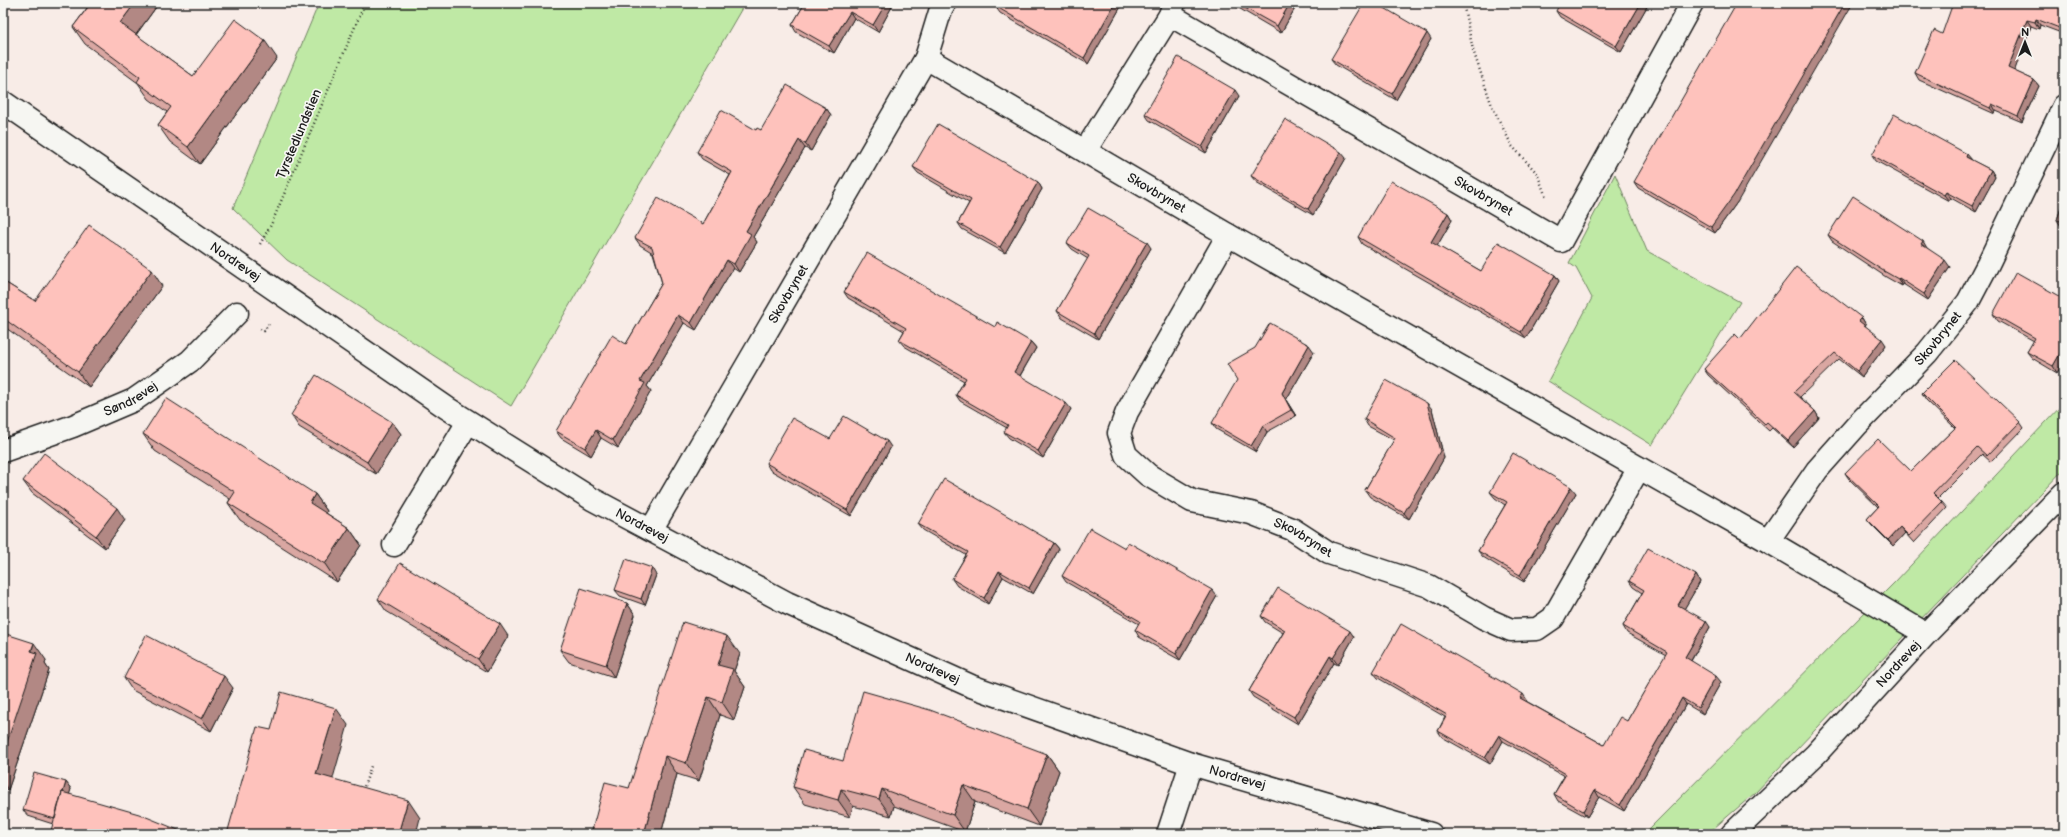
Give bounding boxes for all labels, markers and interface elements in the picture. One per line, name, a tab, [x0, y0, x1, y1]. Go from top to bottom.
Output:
north arrow	[2005, 22, 2045, 62]
text: N	[2021, 26, 2029, 39]
street label: Tyrstedlundstien	[273, 87, 325, 181]
street label: Skovbrynet	[1124, 170, 1189, 216]
street label: Skovbrynet	[1451, 173, 1516, 219]
street label: Nordrevej	[207, 239, 264, 285]
street label: Skovbrynet	[765, 262, 812, 326]
street label: Skovbrynet	[1911, 308, 1965, 369]
street label: Søndrevej	[101, 378, 161, 420]
street label: Nordrevej	[613, 505, 671, 546]
street label: Skovbrynet	[1271, 515, 1334, 561]
street label: Nordrevej	[1873, 637, 1924, 691]
street label: Nordrevej	[903, 649, 962, 688]
street label: Nordrevej	[1207, 762, 1267, 793]

